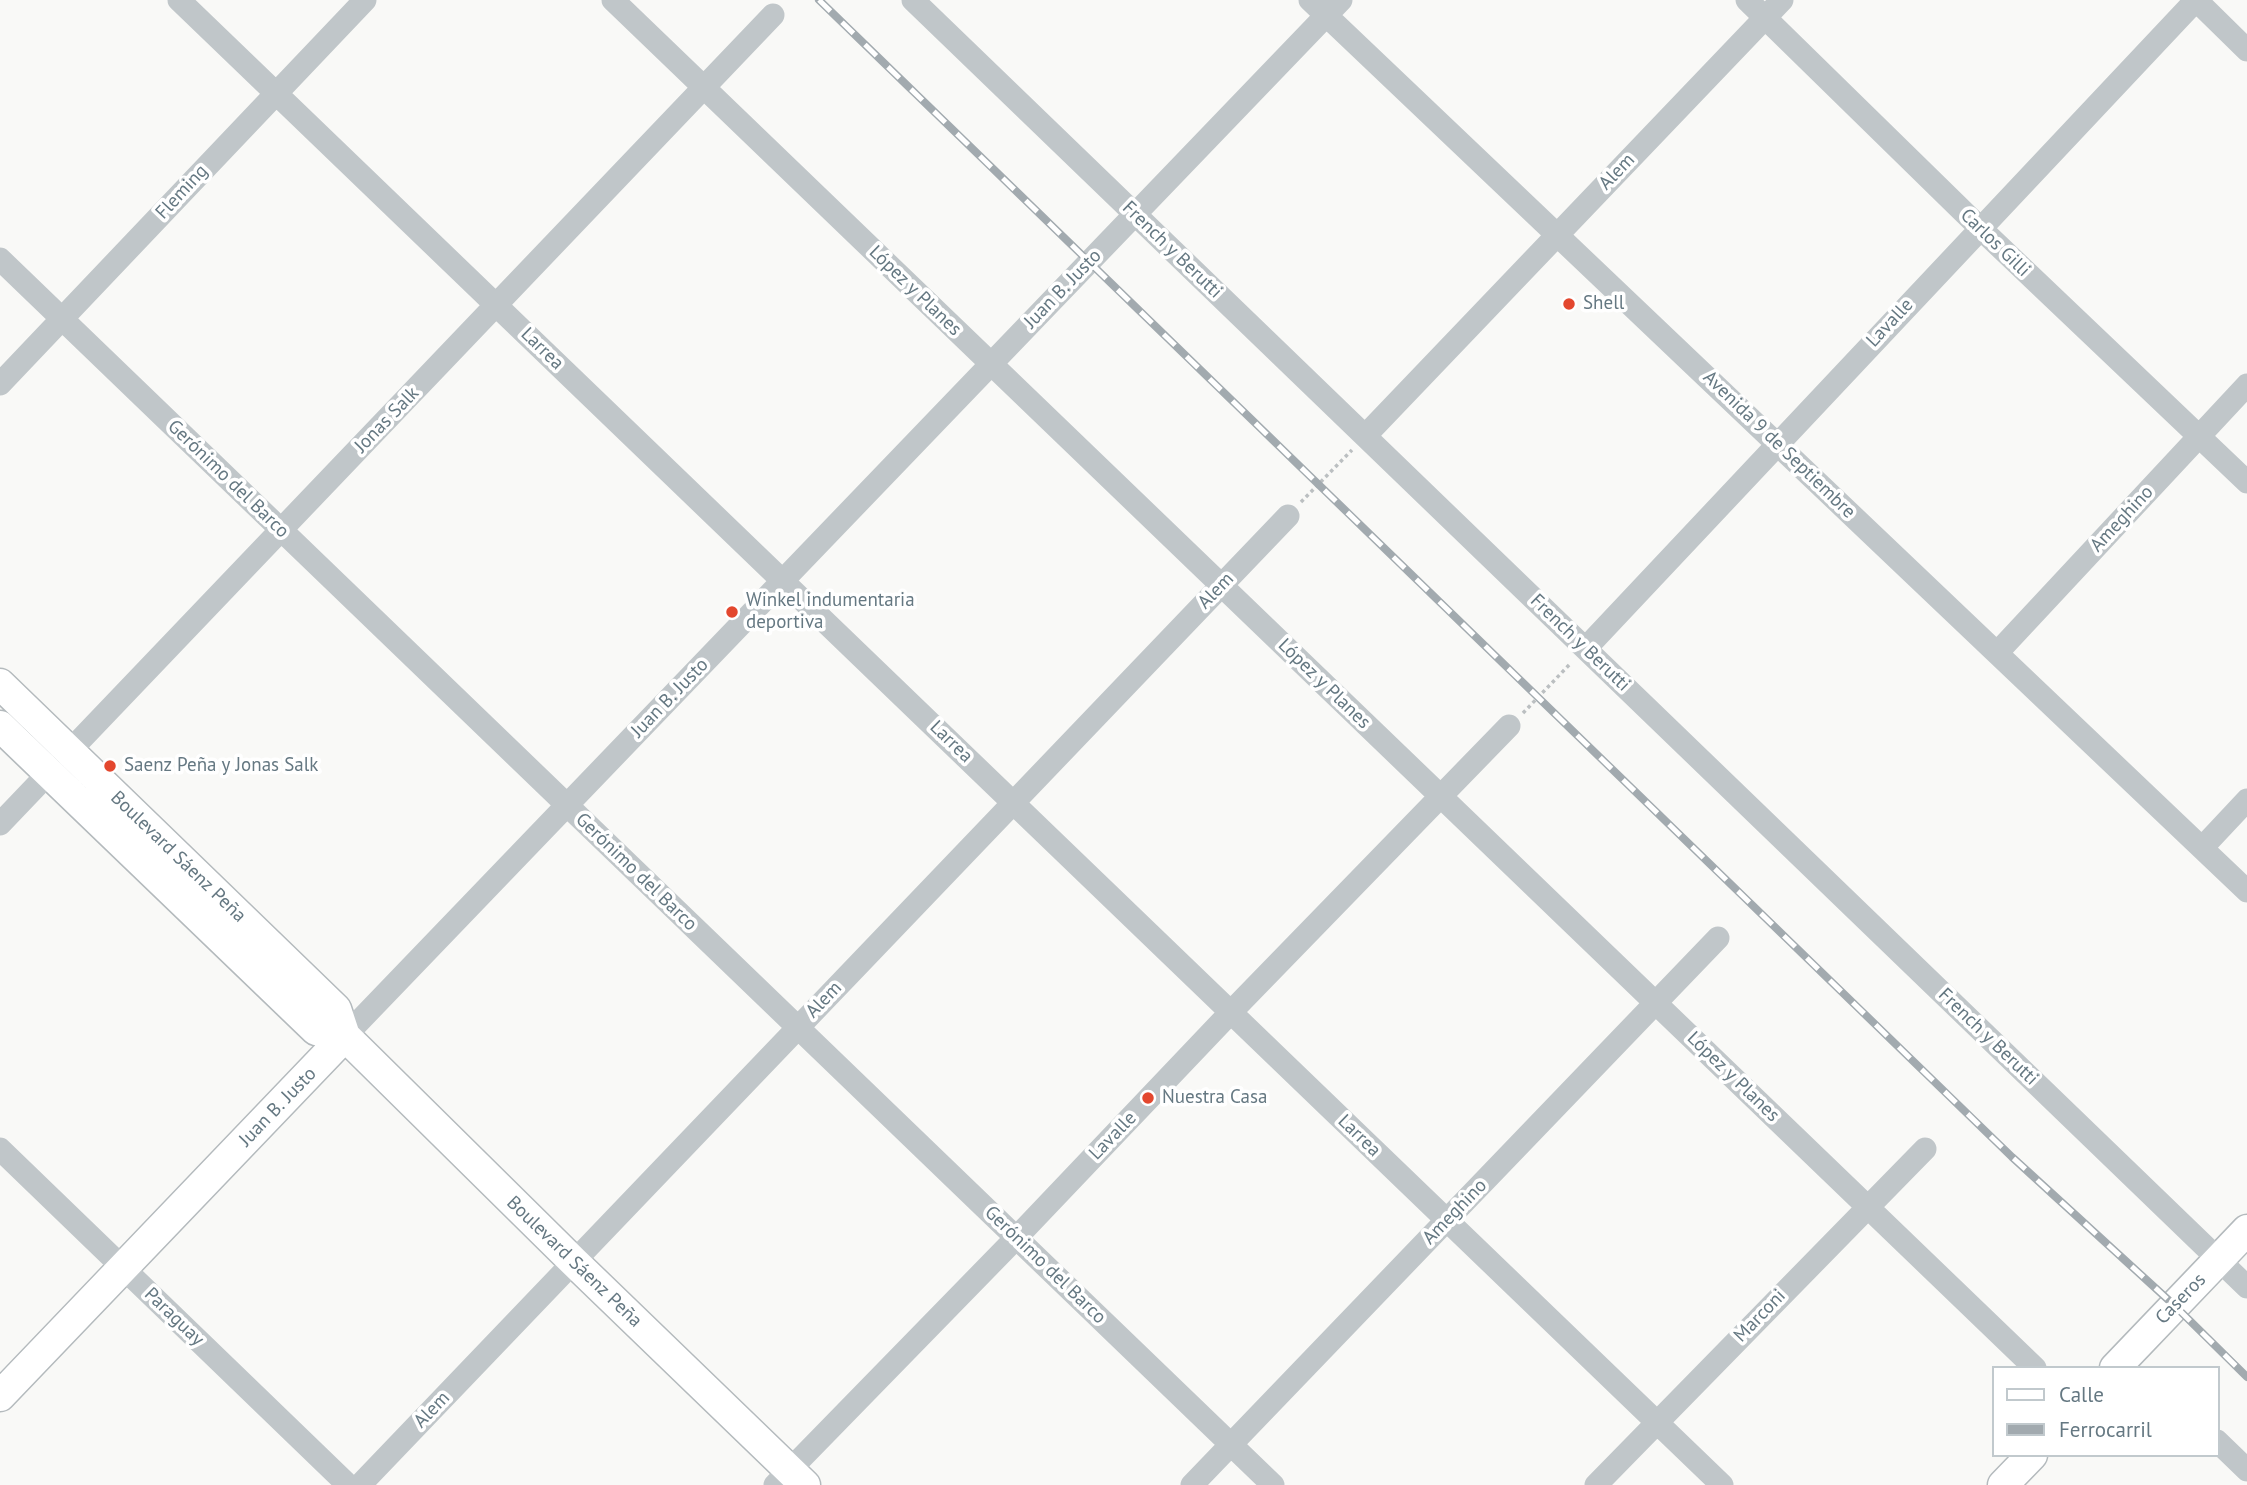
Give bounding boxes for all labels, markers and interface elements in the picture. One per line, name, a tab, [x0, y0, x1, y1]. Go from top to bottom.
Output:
street label: Alem	[1594, 149, 1640, 195]
street label: Fleming	[151, 160, 213, 224]
street label: French y Berutti	[1117, 197, 1227, 303]
street label: Carlos Gilli	[1955, 204, 2035, 282]
street label: López y Planes	[864, 241, 966, 341]
street label: Juan B. Justo	[1020, 245, 1106, 333]
place label: Shell	[1583, 293, 1624, 315]
street label: Lavalle	[1862, 294, 1918, 352]
marker: Shell	[1561, 296, 1577, 312]
street label: Larrea	[516, 323, 568, 375]
street label: Avenida 9 de Septiembre	[1698, 366, 1860, 524]
street label: Jonas Salk	[350, 382, 424, 458]
street label: Gerónimo del Barco	[163, 415, 293, 543]
street label: Ameghino	[2086, 481, 2158, 557]
street label: Alem	[1193, 568, 1239, 614]
place label: Winkel indumentaria deportiva	[746, 590, 915, 634]
street label: French y Berutti	[1525, 590, 1635, 696]
marker: Winkel indumentaria deportiva	[724, 604, 740, 620]
street label: López y Planes	[1273, 634, 1375, 734]
street label: Juan B. Justo	[627, 654, 713, 742]
street label: Larrea	[925, 716, 977, 768]
place label: Saenz Peña y Jonas Salk	[124, 755, 318, 777]
marker: Saenz Peña y Jonas Salk	[102, 758, 118, 774]
street label: Boulevard Sáenz Peña	[106, 787, 250, 927]
street label: Gerónimo del Barco	[571, 808, 701, 936]
street label: Alem	[801, 977, 847, 1023]
street label: French y Berutti	[1933, 984, 2043, 1090]
street label: López y Planes	[1682, 1027, 1784, 1127]
street label: Juan B. Justo	[235, 1063, 321, 1151]
place label: Nuestra Casa	[1162, 1087, 1267, 1109]
marker: Nuestra Casa	[1140, 1090, 1156, 1106]
street label: Lavalle	[1085, 1107, 1141, 1165]
street label: Larrea	[1333, 1110, 1385, 1162]
street label: Ameghino	[1418, 1174, 1492, 1250]
street label: Boulevard Sáenz Peña	[502, 1192, 646, 1332]
street label: Gerónimo del Barco	[980, 1201, 1110, 1329]
street label: Caseros	[2151, 1269, 2211, 1329]
street label: Paraguay	[139, 1283, 209, 1351]
street label: Marconi	[1729, 1285, 1791, 1347]
legend	[1992, 1366, 2219, 1457]
text: Calle	[2059, 1381, 2104, 1408]
street label: Alem	[409, 1387, 455, 1433]
text: Ferrocarril	[2059, 1416, 2152, 1443]

